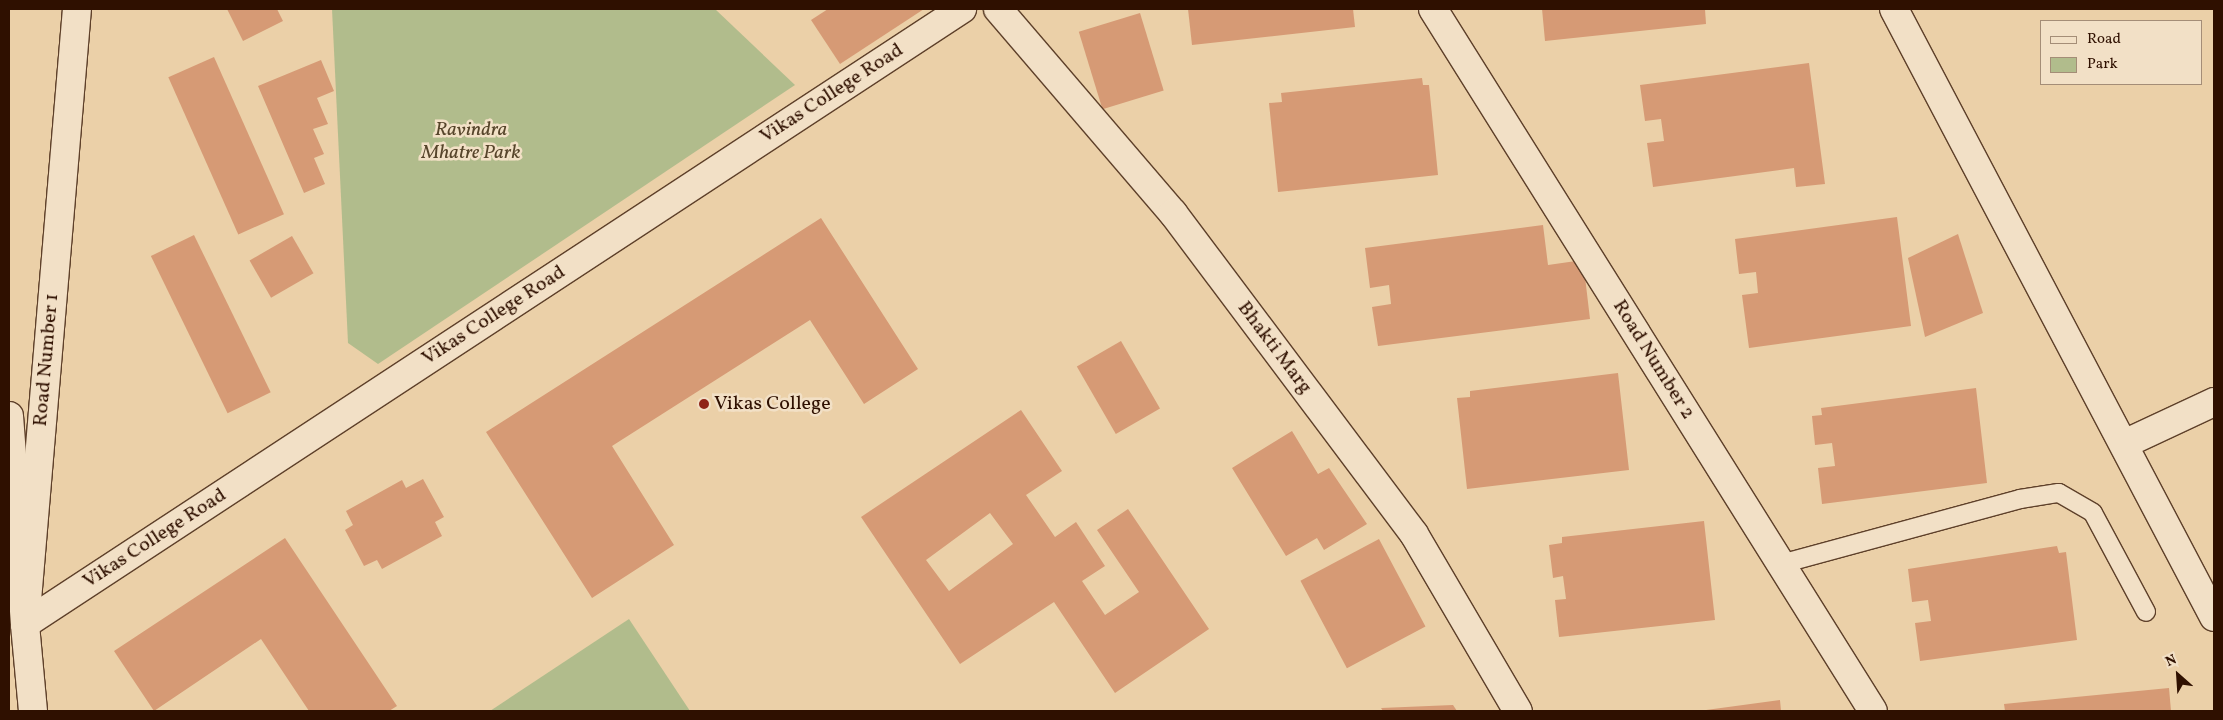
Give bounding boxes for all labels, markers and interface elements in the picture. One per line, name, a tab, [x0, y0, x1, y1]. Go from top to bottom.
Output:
legend	[2040, 20, 2203, 85]
text: Road	[2087, 29, 2121, 50]
street label: Vikas College Road	[756, 39, 908, 149]
text: Park	[2087, 54, 2118, 75]
park label: Ravindra Mhatre Park	[422, 118, 520, 165]
street label: Vikas College Road	[418, 261, 570, 371]
street label: Road Number 1	[29, 292, 65, 428]
street label: Road Number 2	[1607, 296, 1699, 424]
street label: Bhakti Marg	[1231, 297, 1317, 399]
place label: Vikas College	[714, 392, 831, 416]
marker: Vikas College	[698, 398, 710, 410]
street label: Vikas College Road	[79, 484, 231, 594]
north arrow	[2153, 650, 2203, 700]
text: N	[2162, 650, 2180, 672]

